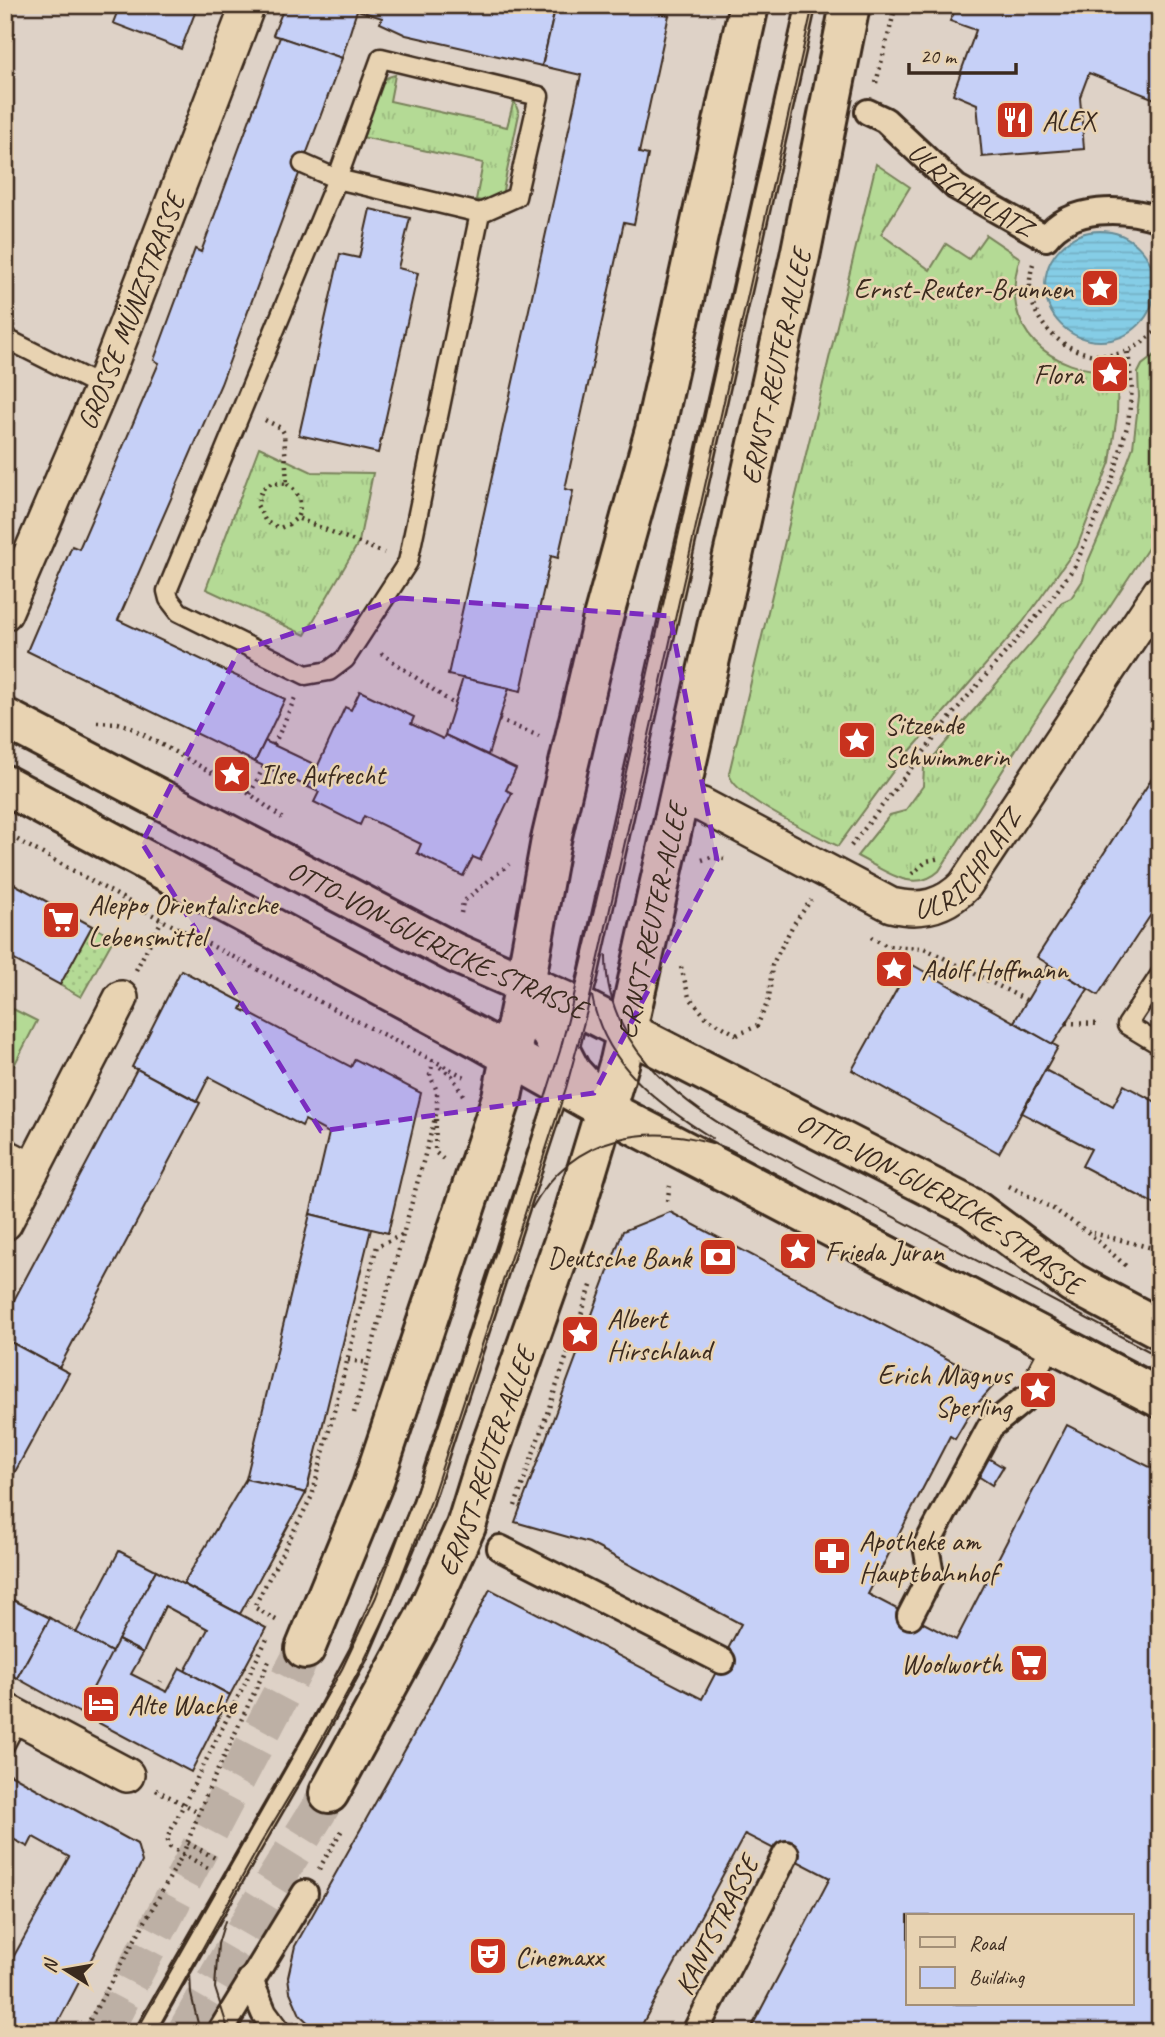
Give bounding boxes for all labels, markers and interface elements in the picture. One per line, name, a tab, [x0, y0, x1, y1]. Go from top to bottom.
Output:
scale bar	[909, 32, 1016, 76]
text: 20 m	[920, 43, 958, 69]
restaurant icon: ALEX	[994, 99, 1036, 141]
place label: ALEX	[1042, 103, 1098, 138]
street label: ULRICHPLATZ	[901, 134, 1043, 247]
street label: GROSSE MÜNZSTRASSE	[69, 185, 194, 435]
street label: ERNST-REUTER-ALLEE	[733, 242, 820, 487]
place icon: Ernst-Reuter-Brunnen	[1079, 267, 1121, 309]
place label: Ernst-Reuter-Brunnen	[854, 271, 1074, 306]
place icon: Flora	[1089, 353, 1131, 395]
place label: Flora	[1034, 357, 1085, 392]
place label: Sitzende Schwimmerin	[884, 707, 1011, 774]
place icon: Sitzende Schwimmerin	[836, 719, 878, 761]
place icon: Ilse Aufrecht	[211, 753, 253, 795]
place label: Ilse Aufrecht	[259, 757, 387, 792]
street label: ERNST-REUTER-ALLEE	[609, 796, 696, 1042]
street label: ULRICHPLATZ	[913, 799, 1031, 926]
street label: OTTO-VON-GUERICKE-STRASSE	[282, 852, 595, 1028]
place label: Aleppo Orientalische Lebensmittel	[88, 887, 279, 954]
supermarket icon: Aleppo Orientalische Lebensmittel	[40, 899, 82, 941]
place icon: Adolf Hoffmann	[873, 948, 915, 990]
place label: Adolf Hoffmann	[921, 952, 1069, 987]
street label: OTTO-VON-GUERICKE-STRASSE	[791, 1104, 1091, 1304]
place icon: Frieda Juran	[777, 1230, 819, 1272]
place label: Frieda Juran	[825, 1234, 945, 1269]
bank icon: Deutsche Bank	[697, 1236, 739, 1278]
place label: Deutsche Bank	[547, 1240, 693, 1275]
place label: Albert Hirschland	[607, 1301, 715, 1368]
place icon: Albert Hirschland	[559, 1313, 601, 1355]
street label: ERNST-REUTER-ALLEE	[429, 1339, 544, 1581]
place label: Erich Magnus Sperling	[878, 1357, 1013, 1424]
place icon: Erich Magnus Sperling	[1017, 1369, 1059, 1411]
place label: Apotheke am Hauptbahnhof	[859, 1523, 1003, 1590]
pharmacy icon: Apotheke am Hauptbahnhof	[811, 1535, 853, 1577]
supermarket icon: Woolworth	[1008, 1642, 1050, 1684]
place label: Woolworth	[901, 1646, 1003, 1681]
hotel icon: Alte Wache	[80, 1683, 122, 1725]
place label: Alte Wache	[128, 1687, 238, 1722]
street label: KANTSTRASSE	[666, 1847, 768, 2001]
legend	[906, 1914, 1134, 2006]
text: Road	[969, 1930, 1008, 1956]
theatre icon: Cinemaxx	[467, 1935, 509, 1977]
north arrow	[32, 1936, 102, 2006]
place label: Cinemaxx	[515, 1939, 605, 1974]
text: N	[37, 1956, 64, 1975]
text: Building	[969, 1964, 1026, 1990]

